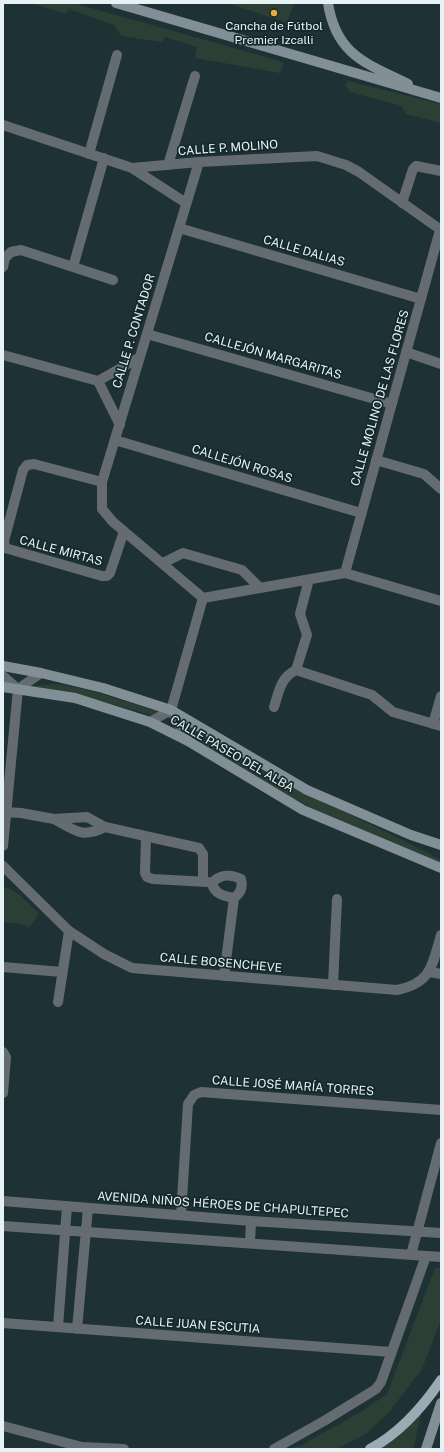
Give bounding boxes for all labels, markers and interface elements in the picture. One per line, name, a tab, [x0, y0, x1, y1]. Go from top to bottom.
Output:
marker: Cancha de Fútbol Premier Izcalli	[269, 8, 279, 18]
place label: Cancha de Fútbol Premier Izcalli	[225, 19, 323, 47]
street label: CALLE P. MOLINO	[177, 137, 279, 159]
street label: CALLE DALIAS	[262, 232, 346, 270]
street label: CALLE P. CONTADOR	[110, 272, 158, 390]
street label: CALLE MOLINO DE LAS FLORES	[348, 308, 412, 488]
street label: CALLEJÓN MARGARITAS	[203, 330, 343, 382]
street label: CALLEJÓN ROSAS	[190, 442, 294, 486]
street label: CALLE MIRTAS	[18, 533, 104, 569]
street label: CALLE PASEO DEL ALBA	[167, 713, 297, 795]
street label: CALLE BOSENCHEVE	[159, 950, 283, 976]
street label: CALLE JOSÉ MARÍA TORRES	[212, 1073, 374, 1099]
street label: AVENIDA NIÑOS HÉROES DE CHAPULTEPEC	[97, 1189, 349, 1221]
street label: CALLE JUAN ESCUTIA	[135, 1313, 261, 1337]

